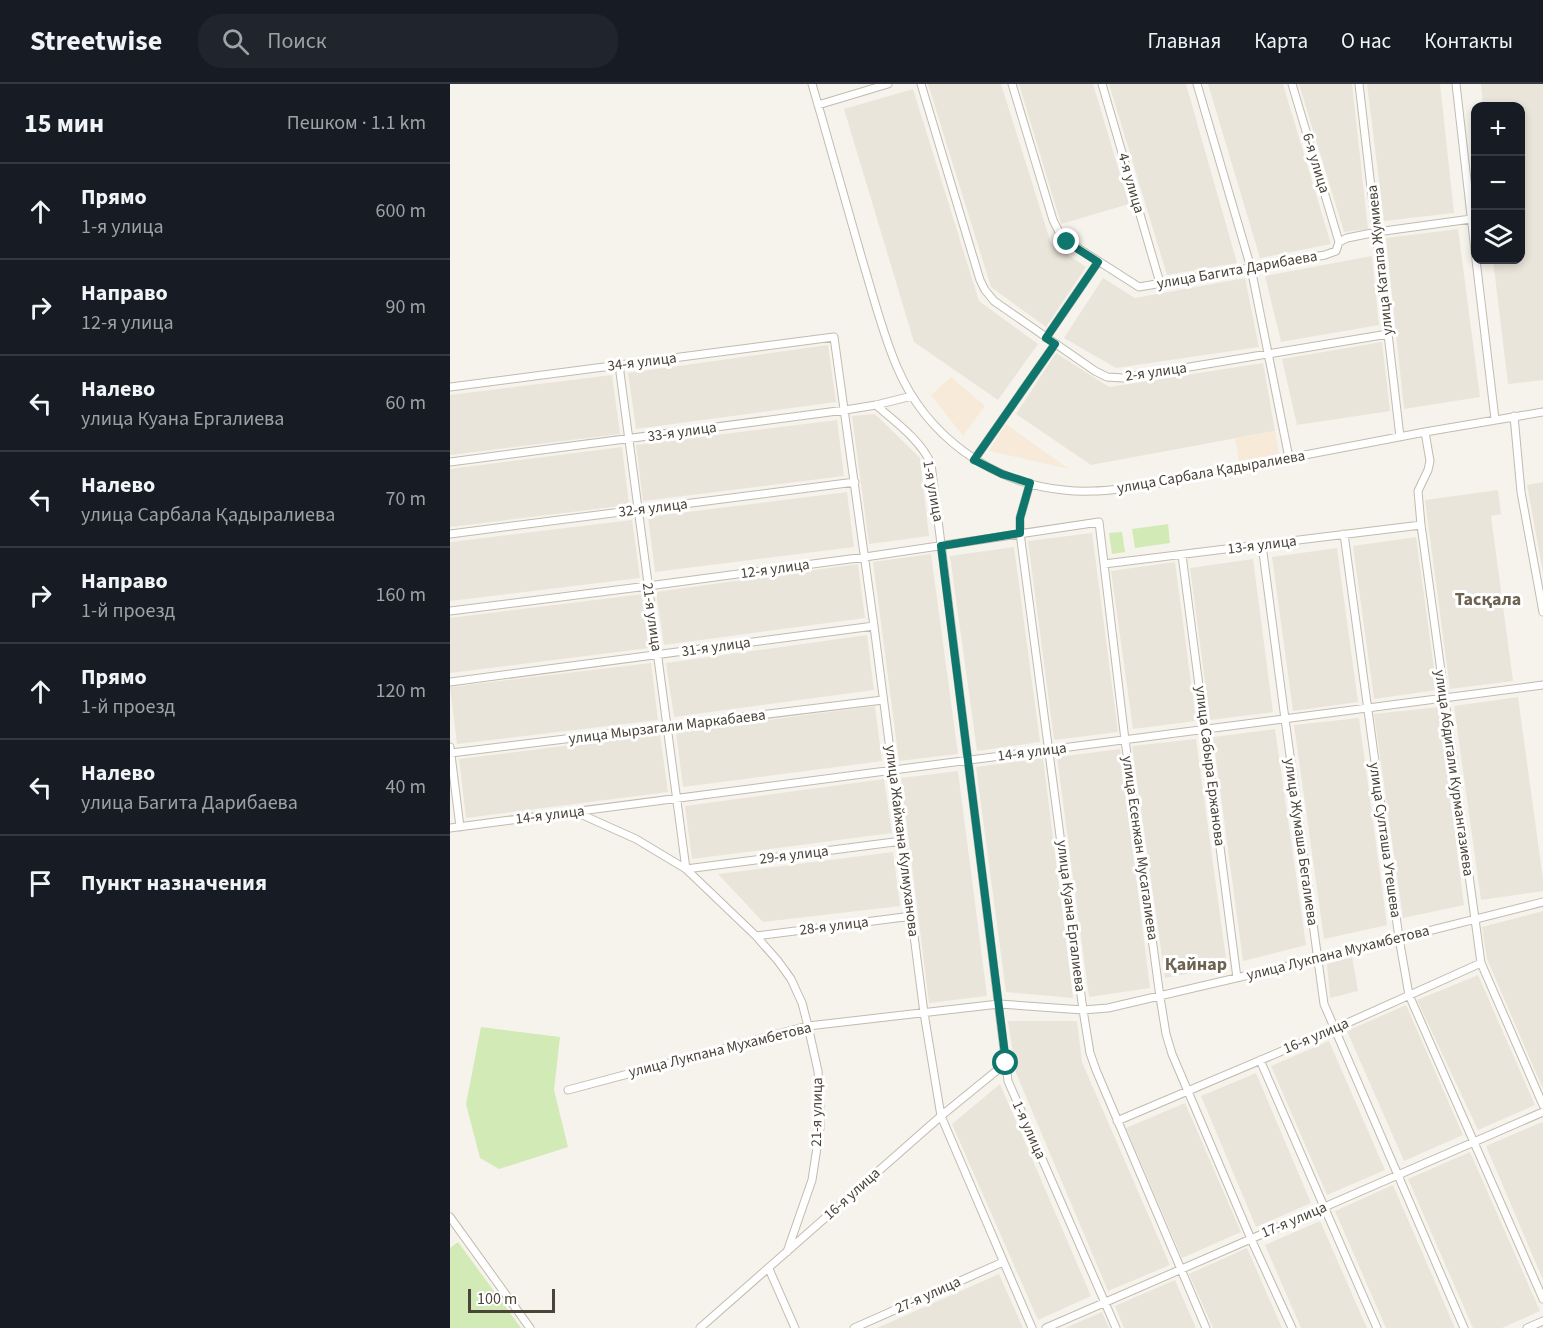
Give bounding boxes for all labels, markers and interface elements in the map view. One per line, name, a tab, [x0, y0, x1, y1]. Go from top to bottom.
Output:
search box	[198, 14, 618, 68]
text: Streetwise	[30, 21, 162, 61]
icon: search	[219, 25, 252, 58]
text: Поиск	[267, 25, 327, 57]
text: Главная	[1148, 26, 1221, 56]
text: Карта	[1254, 26, 1308, 56]
text: О нас	[1341, 26, 1391, 56]
text: Контакты	[1424, 26, 1513, 56]
map controls	[1471, 102, 1525, 264]
button: +	[1471, 102, 1525, 156]
text: 15 мин	[24, 105, 104, 142]
text: Пешком · 1.1 km	[287, 109, 426, 137]
street label: 6-я улица	[1297, 130, 1335, 196]
street label: 4-я улица	[1112, 150, 1150, 216]
button: −	[1471, 156, 1525, 210]
text: Прямо	[81, 181, 147, 213]
street label: улица Катапа Жумиева	[1362, 184, 1398, 336]
icon: ahead	[24, 195, 57, 228]
text: 600 m	[376, 197, 426, 225]
button: layers	[1471, 210, 1525, 264]
text: 1-я улица	[81, 213, 164, 241]
route end	[1053, 228, 1079, 254]
street label: улица Багита Дарибаева	[1155, 246, 1319, 294]
text: Направо	[81, 277, 168, 309]
icon: right	[24, 291, 57, 324]
text: 90 m	[386, 293, 426, 321]
text: 12-я улица	[81, 309, 174, 337]
street label: 34-я улица	[606, 347, 678, 377]
street label: 2-я улица	[1124, 357, 1188, 387]
text: Налево	[81, 373, 155, 405]
icon: left	[24, 387, 57, 420]
text: 60 m	[386, 389, 426, 417]
text: улица Куана Ергалиева	[81, 405, 284, 433]
street label: 33-я улица	[646, 417, 718, 447]
street label: улица Сарбала Қадыралиева	[1115, 445, 1307, 499]
street label: 1-я улица	[917, 459, 949, 523]
text: Налево	[81, 469, 155, 501]
icon: left	[24, 483, 57, 516]
text: 70 m	[386, 485, 426, 513]
street label: 32-я улица	[617, 493, 689, 523]
text: улица Сарбала Қадыралиева	[81, 501, 335, 529]
street label: 13-я улица	[1226, 530, 1298, 560]
street label: 12-я улица	[739, 554, 811, 584]
text: Направо	[81, 565, 168, 597]
icon: right	[24, 579, 57, 612]
text: 160 m	[376, 581, 426, 609]
street label: 21-я улица	[637, 581, 667, 653]
district label: Тасқала	[1455, 587, 1521, 612]
text: 1-й проезд	[81, 597, 175, 625]
street label: 31-я улица	[680, 632, 752, 662]
text: Прямо	[81, 661, 147, 693]
street label: улица Абдигали Курмангазиева	[1429, 668, 1479, 878]
icon: ahead	[24, 675, 57, 708]
text: 120 m	[376, 677, 426, 705]
street label: улица Сабыра Ержанова	[1190, 685, 1230, 847]
text: 1-й проезд	[81, 693, 175, 721]
street label: улица Мырзагали Маркабаева	[567, 704, 767, 750]
street label: 14-я улица	[996, 737, 1068, 767]
street label: улица Жайжана Кулмуханова	[880, 744, 924, 938]
street label: улица Есенжан Мусагалиева	[1117, 754, 1163, 942]
text: Налево	[81, 757, 155, 789]
street label: улица Жумаша Бегалиева	[1279, 757, 1323, 927]
street label: улица Султаша Утешева	[1364, 761, 1406, 919]
icon: left	[24, 771, 57, 804]
text: 40 m	[386, 773, 426, 801]
text: улица Багита Дарибаева	[81, 789, 298, 817]
street label: 14-я улица	[514, 800, 586, 830]
street label: улица Куана Ергалиева	[1051, 839, 1091, 993]
street label: 29-я улица	[758, 840, 830, 870]
icon: arrive	[24, 867, 57, 900]
text: Пункт назначения	[81, 867, 267, 899]
street label: 28-я улица	[798, 911, 870, 941]
street label: улица Лукпана Мухамбетова	[1244, 920, 1432, 986]
district label: Қайнар	[1165, 952, 1227, 977]
street label: 16-я улица	[1280, 1013, 1352, 1059]
street label: улица Лукпана Мухамбетова	[626, 1017, 814, 1083]
route start	[992, 1049, 1018, 1075]
street label: 21-я улица	[806, 1077, 828, 1147]
street label: 1-я улица	[1007, 1097, 1051, 1163]
street label: 16-я улица	[819, 1163, 885, 1225]
street label: 17-я улица	[1258, 1197, 1330, 1243]
street label: 27-я улица	[892, 1271, 964, 1319]
scale bar	[468, 1286, 555, 1314]
text: 100 m	[477, 1288, 517, 1310]

